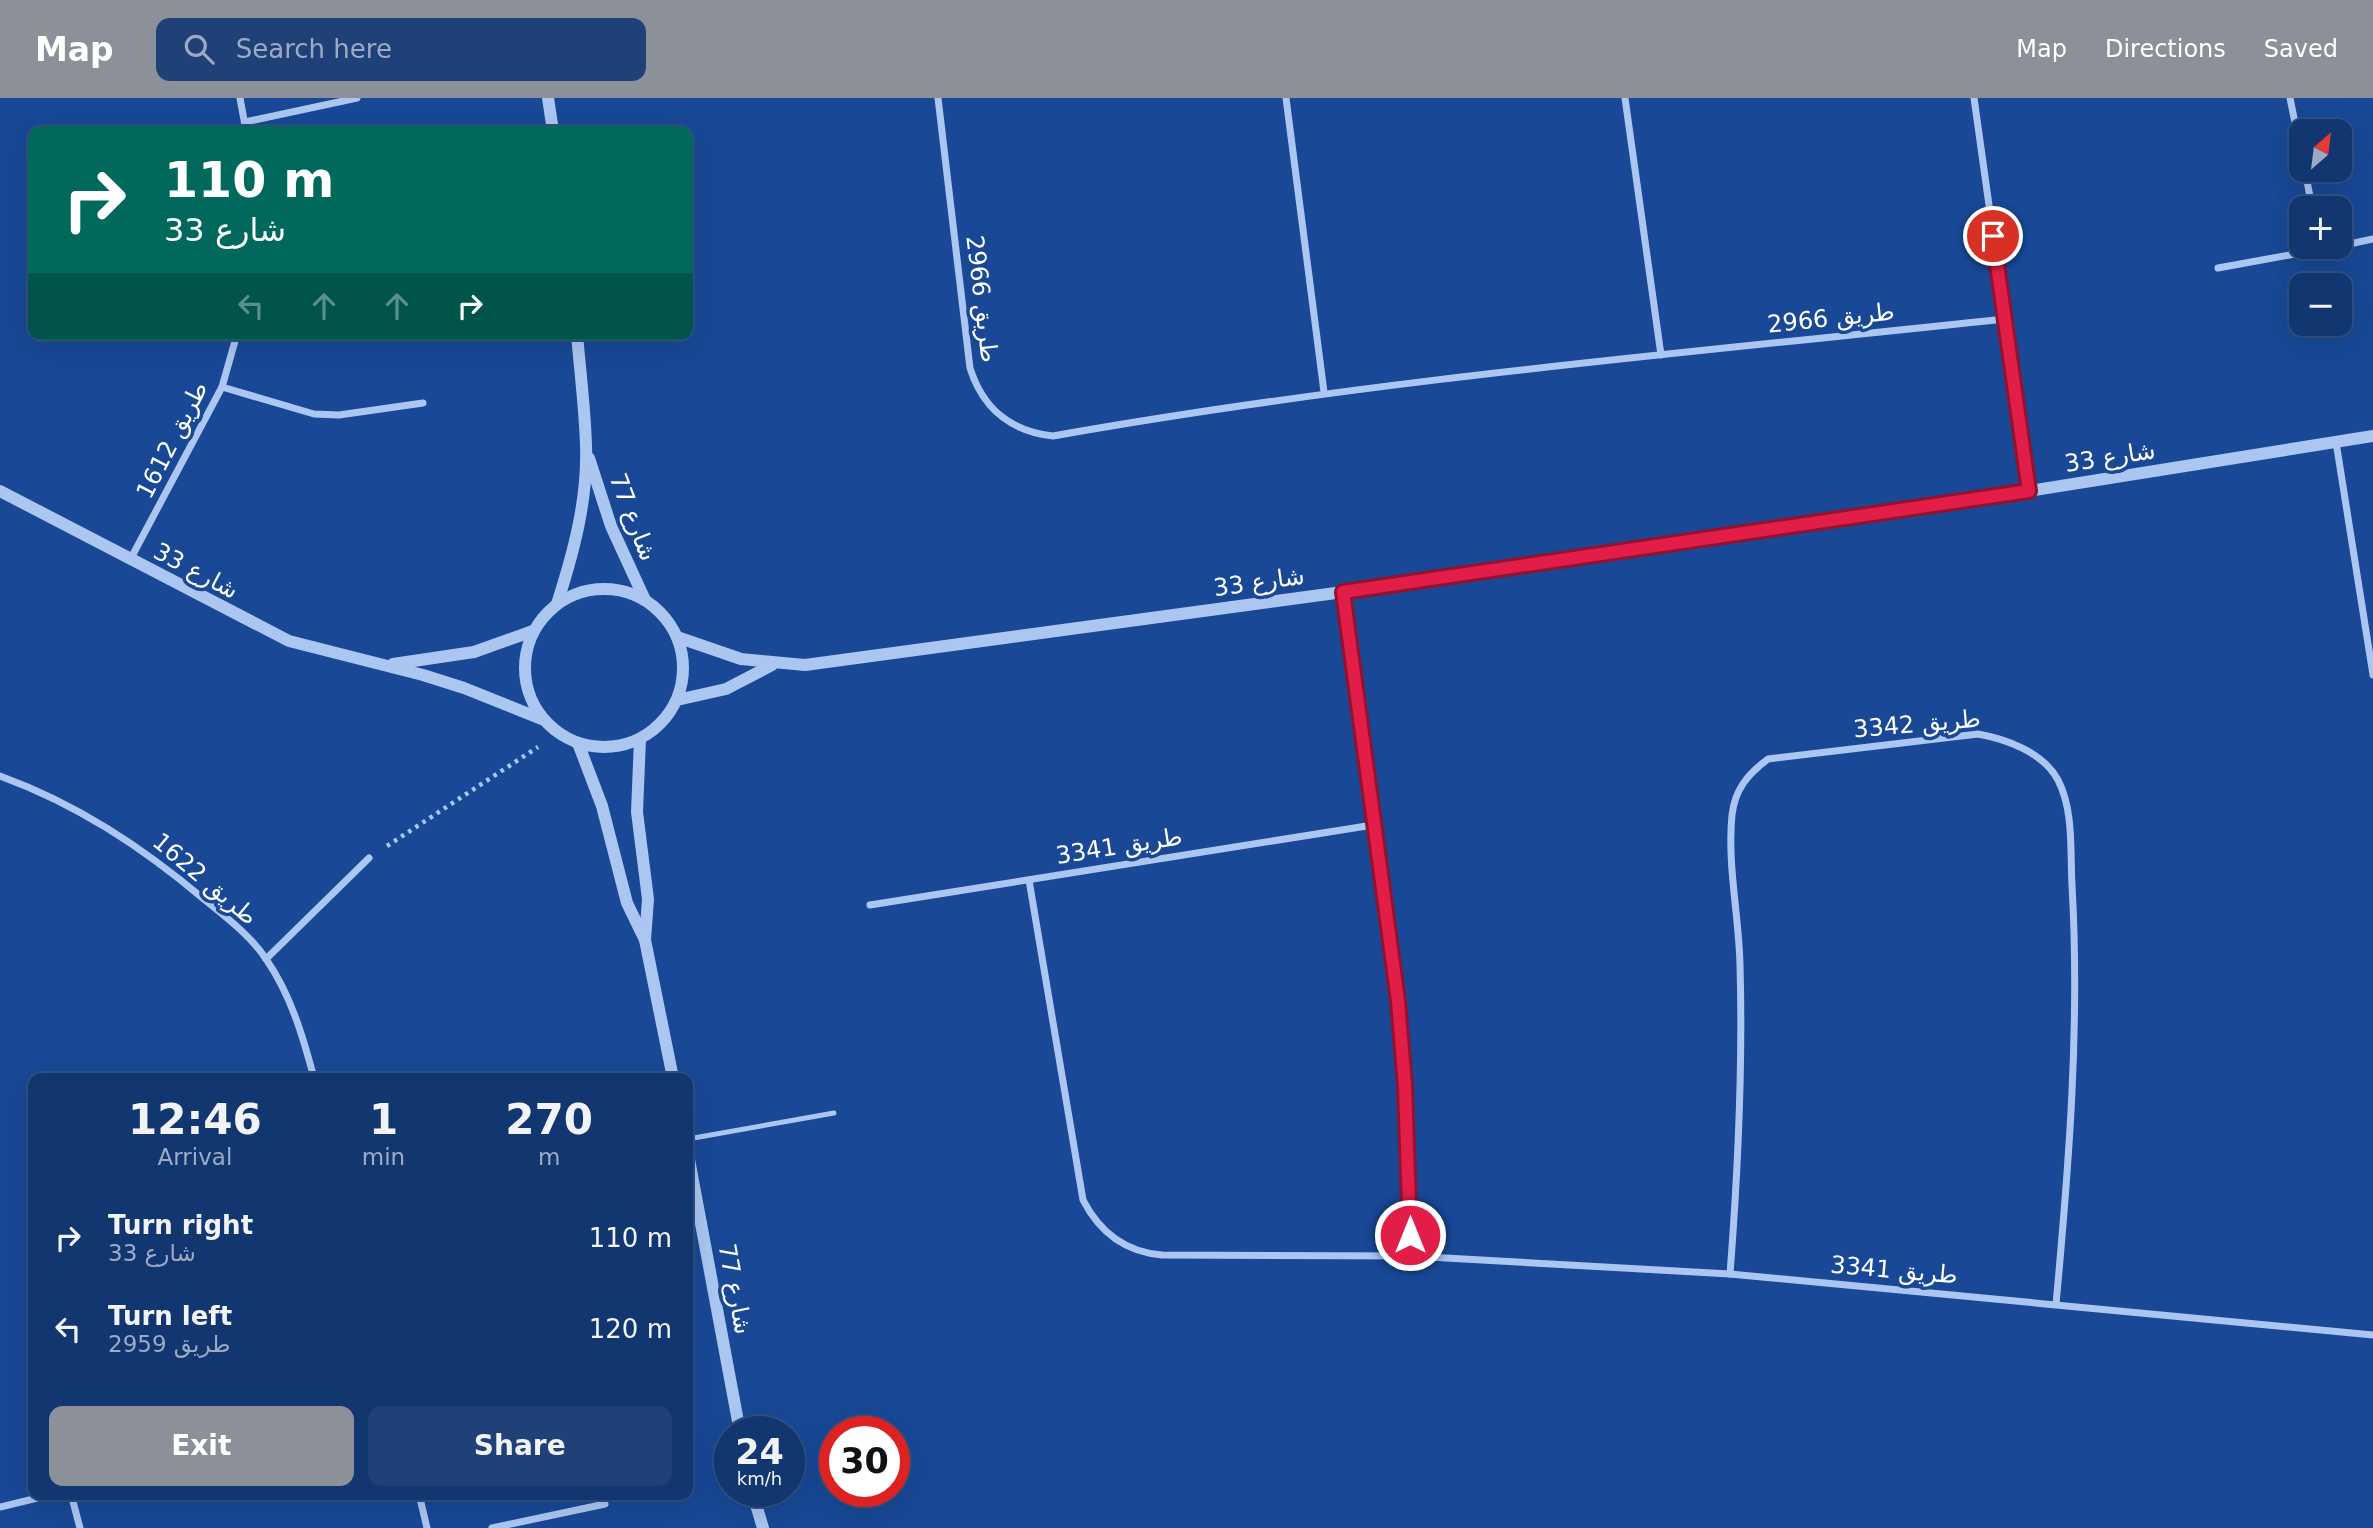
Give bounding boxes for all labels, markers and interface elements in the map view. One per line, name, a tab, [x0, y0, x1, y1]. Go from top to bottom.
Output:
search box	[156, 18, 646, 81]
text: Map	[35, 30, 114, 69]
icon: search	[180, 30, 218, 68]
text: Search here	[236, 34, 392, 64]
text: Map	[2016, 35, 2067, 63]
text: Directions	[2105, 35, 2226, 63]
text: Saved	[2264, 35, 2338, 63]
north arrow	[2289, 119, 2352, 182]
map controls	[2289, 119, 2352, 336]
text: 110 m	[164, 152, 334, 209]
icon: right	[49, 154, 140, 245]
button: +	[2289, 196, 2352, 259]
pin	[1963, 206, 2023, 266]
text: شارع 33	[164, 211, 286, 249]
icon: arrive	[1974, 217, 2012, 255]
street label: طريق 2966	[960, 234, 1004, 364]
button: −	[2289, 273, 2352, 336]
icon: left	[232, 287, 270, 325]
icon: ahead	[305, 287, 343, 325]
icon: ahead	[378, 287, 416, 325]
icon: right	[451, 287, 489, 325]
street label: طريق 2966	[1766, 297, 1896, 339]
street label: طريق 1612	[131, 377, 213, 503]
street label: شارع 33	[2063, 436, 2157, 478]
street label: شارع 77	[604, 469, 662, 565]
street label: شارع 33	[149, 537, 243, 605]
street label: شارع 33	[1212, 562, 1306, 602]
street label: طريق 3342	[1852, 704, 1982, 744]
street label: طريق 3341	[1054, 822, 1184, 870]
street label: طريق 1622	[147, 827, 263, 931]
text: 12:46	[128, 1095, 262, 1144]
text: 1	[369, 1095, 398, 1144]
text: 270	[505, 1095, 593, 1144]
text: Arrival	[158, 1144, 232, 1170]
text: min	[362, 1144, 405, 1170]
text: m	[538, 1144, 560, 1170]
position arrow	[1373, 1198, 1447, 1272]
text: Turn right	[108, 1210, 253, 1240]
icon: right	[49, 1219, 87, 1257]
text: 110 m	[589, 1223, 672, 1253]
text: شارع 33	[108, 1240, 196, 1266]
street label: شارع 77	[713, 1241, 757, 1337]
street label: طريق 3341	[1829, 1250, 1959, 1290]
text: Turn left	[108, 1301, 232, 1331]
icon: left	[49, 1310, 87, 1348]
text: 120 m	[589, 1314, 672, 1344]
text: طريق 2959	[108, 1331, 230, 1357]
button: Exit	[49, 1406, 354, 1486]
button: Share	[368, 1406, 672, 1486]
speed limit sign: 30	[819, 1416, 910, 1507]
text: 24	[735, 1432, 784, 1472]
text: km/h	[737, 1468, 782, 1489]

